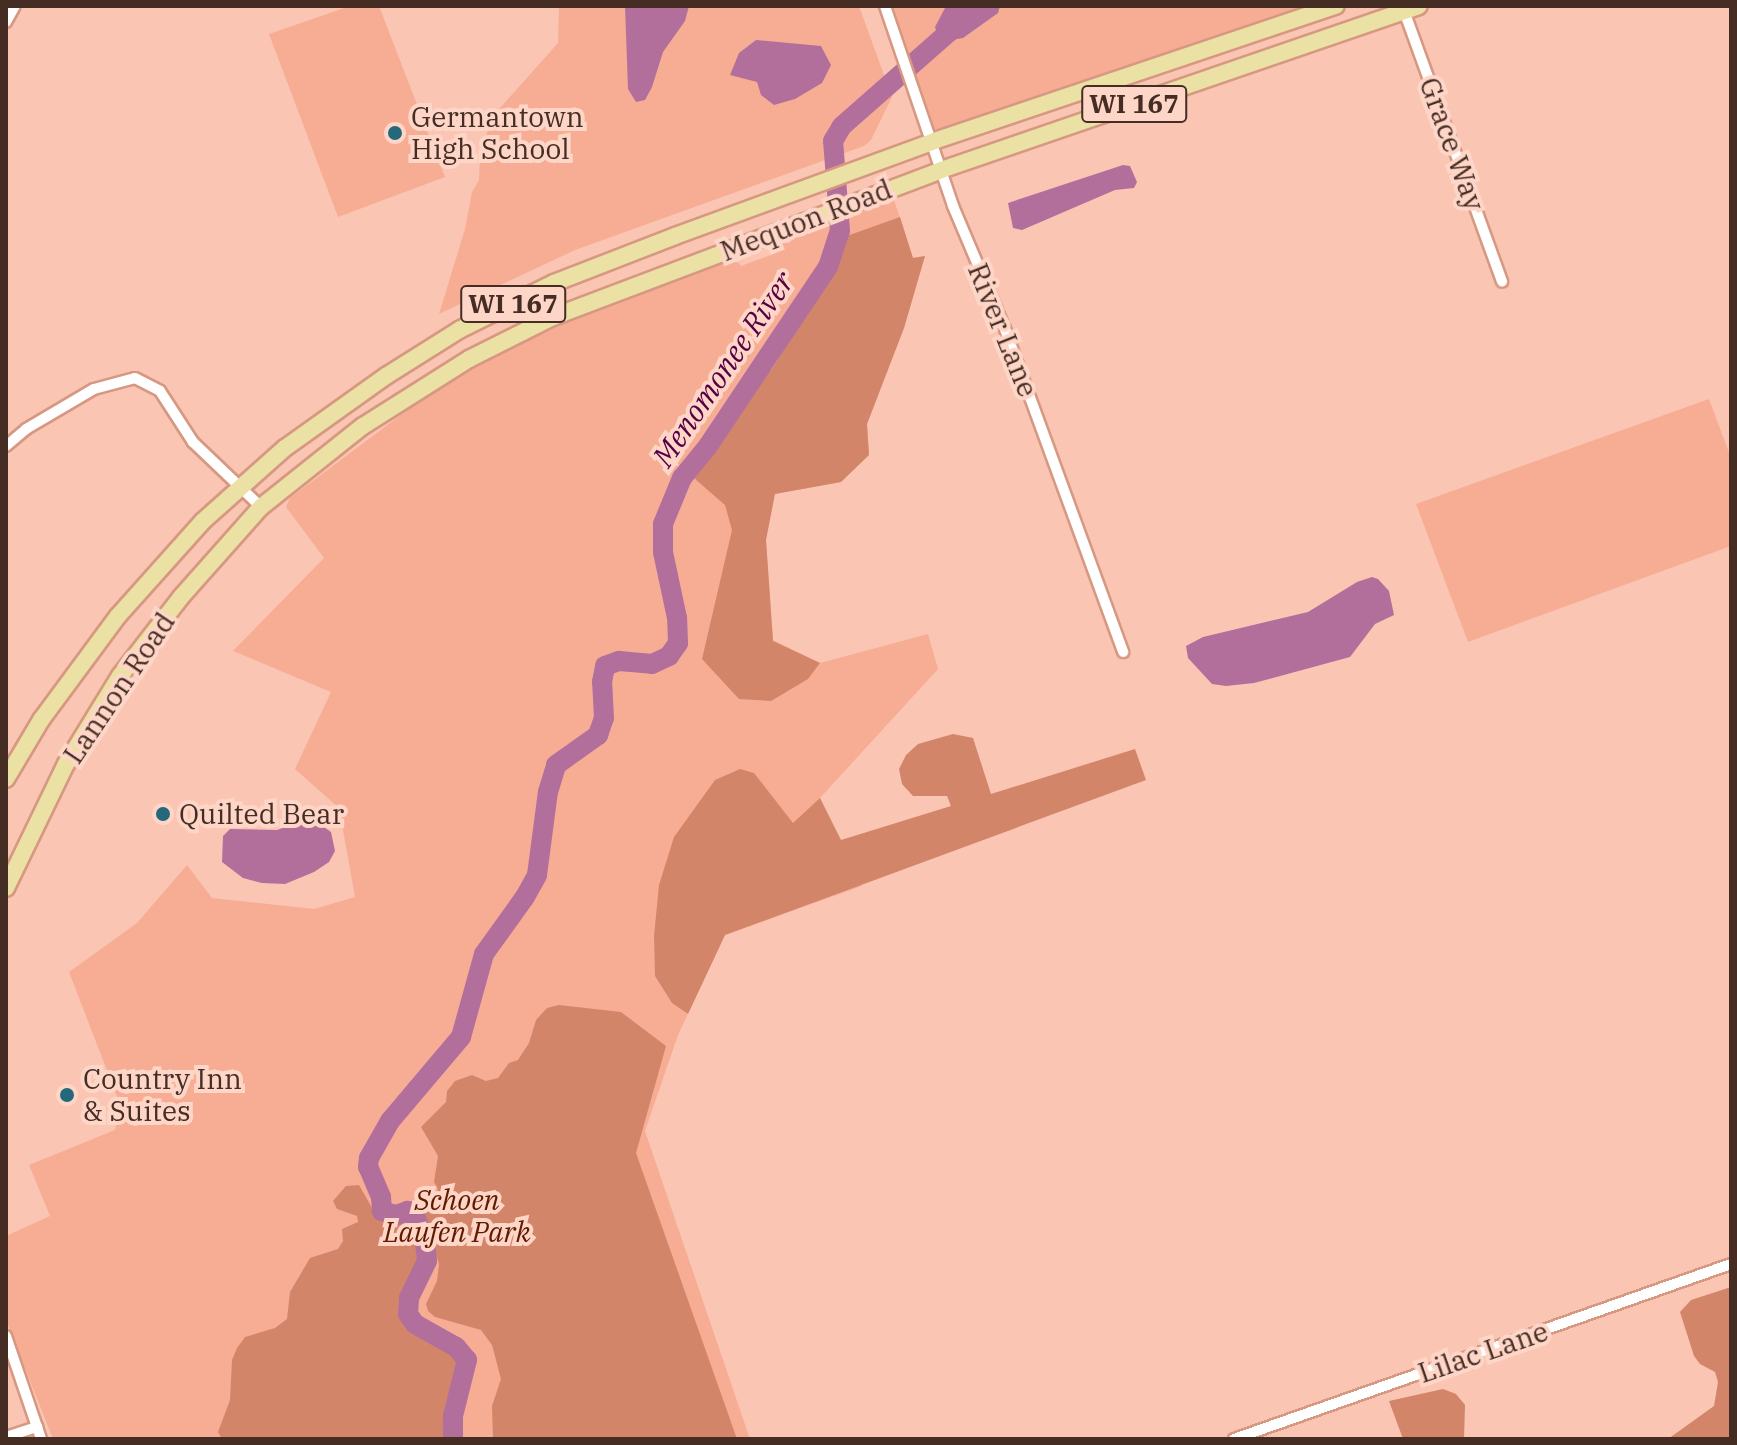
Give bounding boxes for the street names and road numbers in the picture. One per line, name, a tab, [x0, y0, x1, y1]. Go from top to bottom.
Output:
street label: Grace Way	[1412, 73, 1492, 215]
road number: WI 167	[1080, 82, 1188, 126]
street label: Mequon Road	[716, 172, 896, 268]
street label: River Lane	[961, 258, 1045, 402]
road number: WI 167	[459, 282, 567, 326]
street label: Lannon Road	[56, 606, 182, 770]
street label: Lilac Lane	[1414, 1314, 1552, 1390]

